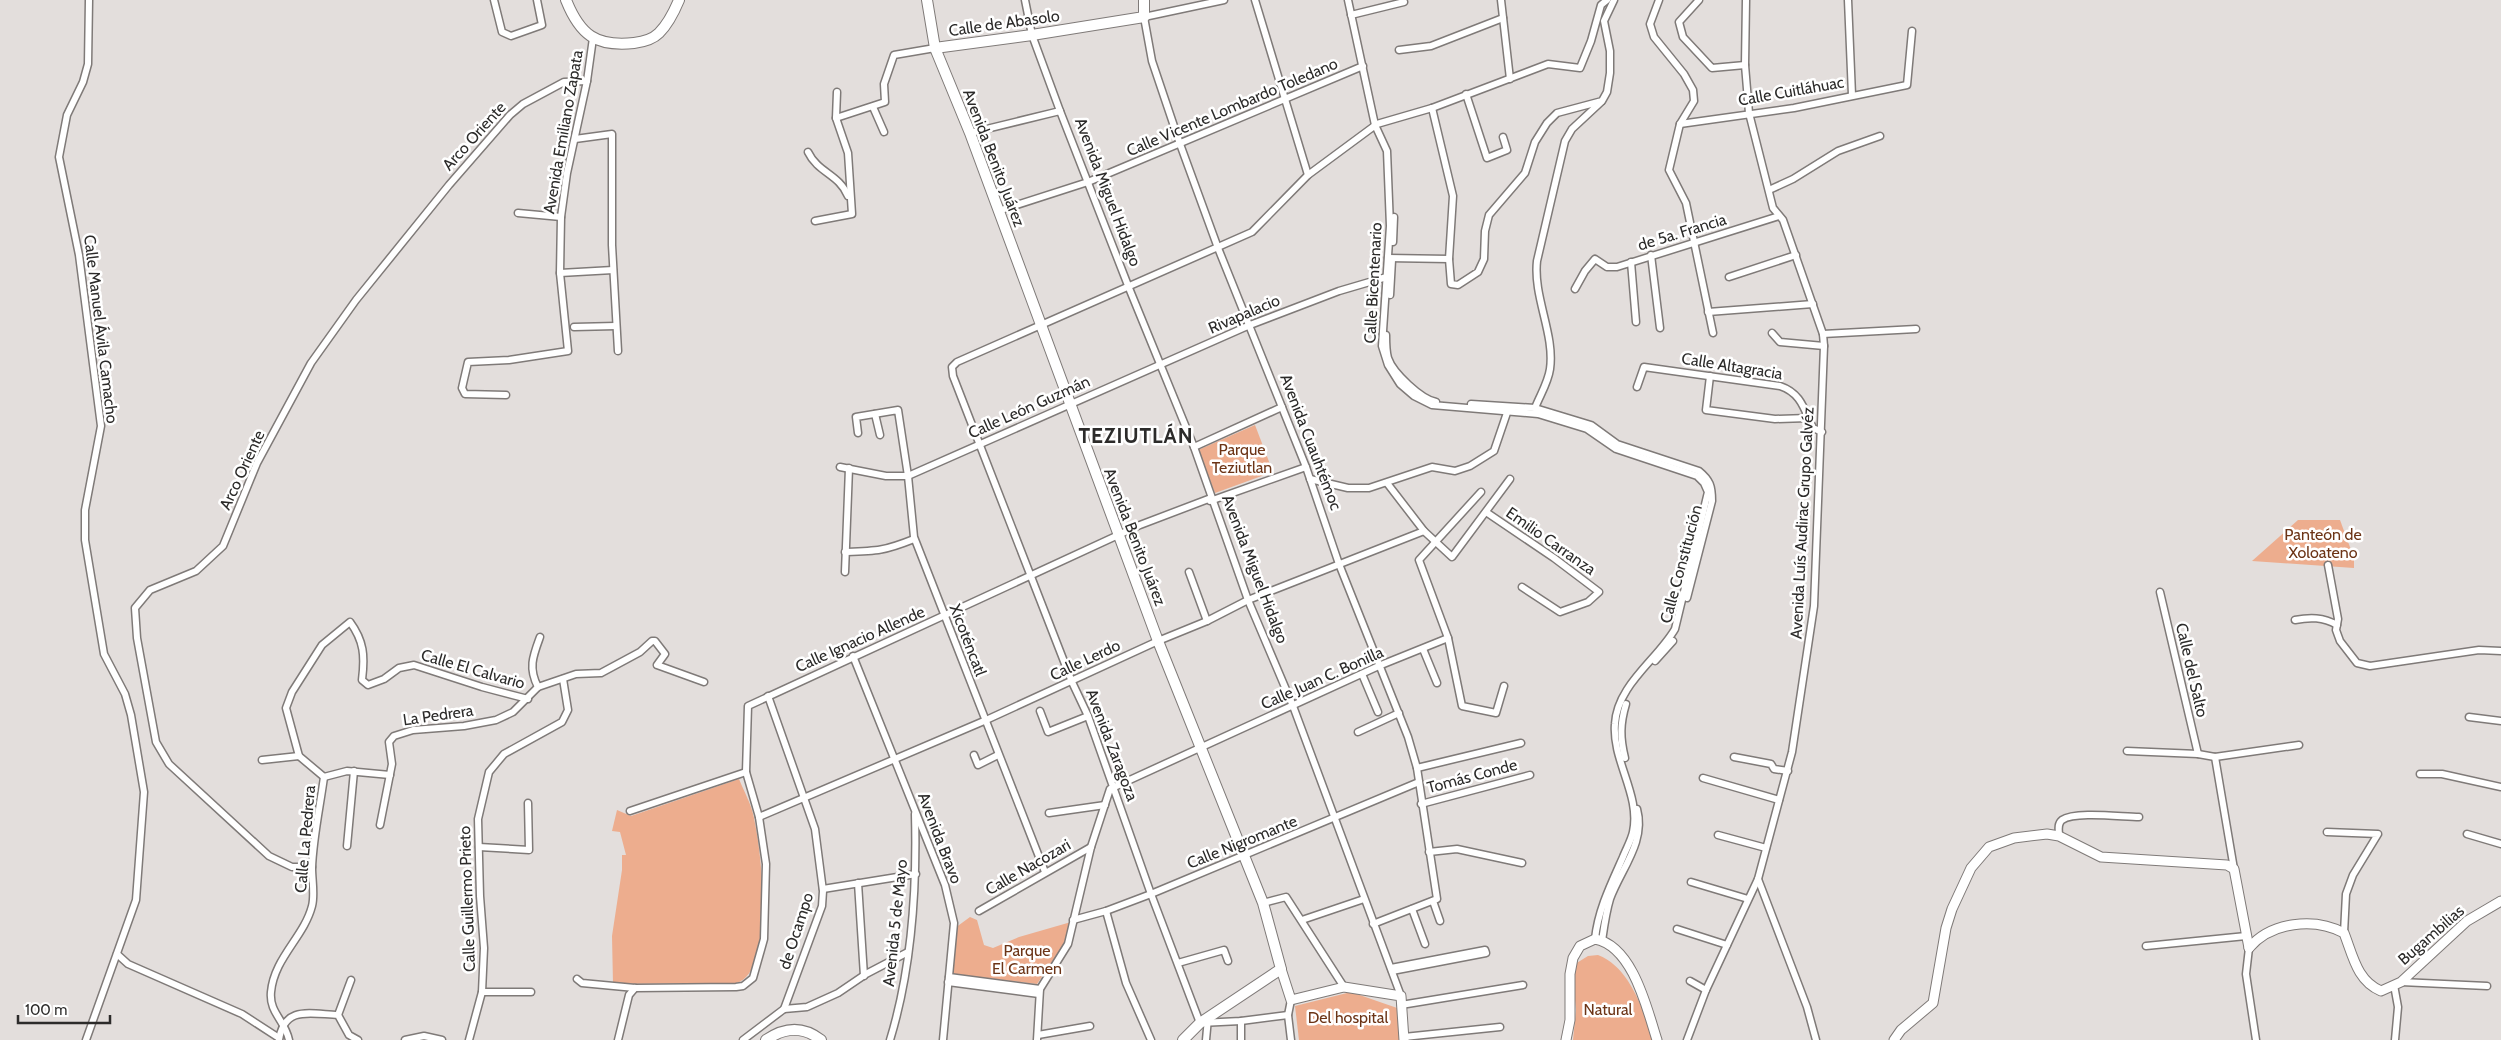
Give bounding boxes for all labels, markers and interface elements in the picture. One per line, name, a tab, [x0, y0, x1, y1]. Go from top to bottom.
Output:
street label: Calle de Abasolo	[947, 6, 1061, 40]
street label: Avenida Emiliano Zapata	[539, 48, 587, 215]
street label: Calle Vicente Lombardo Toledano	[1124, 54, 1341, 160]
street label: Calle Cuitláhuac	[1737, 72, 1845, 110]
street label: Avenida Benito Juárez	[959, 86, 1029, 230]
street label: Arco Oriente	[438, 98, 510, 174]
street label: Avenida Miguel Hidalgo	[1071, 115, 1145, 269]
street label: de 5a. Francia	[1635, 209, 1729, 254]
street label: Calle Bicentenario	[1360, 222, 1386, 344]
street label: Calle Manuel Ávila Camacho	[80, 234, 122, 425]
street label: Rivapalacio	[1205, 290, 1283, 338]
street label: Calle Altagracia	[1680, 349, 1784, 383]
street label: Avenida Cuauhtémoc	[1276, 371, 1346, 513]
street label: Calle León Guzmán	[965, 372, 1093, 442]
street label: Avenida Luís Audirac Grupo Galvéz	[1786, 406, 1818, 640]
district label: TEZIUTLÁN	[1078, 423, 1194, 448]
street label: Arco Oriente	[215, 427, 269, 513]
park label: Parque Teziutlan	[1212, 440, 1272, 477]
street label: Avenida Benito Juárez	[1100, 465, 1170, 609]
street label: Avenida Miguel Hidalgo	[1218, 492, 1292, 646]
street label: Emilio Carranza	[1503, 503, 1600, 579]
street label: Calle Constitución	[1656, 503, 1706, 625]
park label: Panteón de Xoloateno	[2284, 525, 2362, 562]
street label: Xicoténcatl	[946, 601, 990, 679]
street label: Calle Ignacio Allende	[792, 602, 928, 676]
street label: Calle del Salto	[2172, 621, 2212, 719]
street label: Calle Lerdo	[1047, 635, 1123, 685]
street label: Calle Juan C. Bonilla	[1258, 642, 1386, 714]
street label: Calle El Calvario	[419, 645, 527, 693]
street label: Avenida Zaragoza	[1082, 686, 1142, 804]
street label: La Pedrera	[402, 701, 475, 729]
street label: Tomás Conde	[1425, 755, 1519, 797]
street label: Calle La Pedrera	[291, 784, 319, 894]
street label: Avenida Bravo	[914, 790, 966, 886]
street label: Calle Nigromante	[1184, 811, 1300, 873]
street label: Calle Guillermo Prieto	[455, 825, 479, 972]
street label: Calle Nacozari	[982, 835, 1074, 899]
street label: Avenida 5 de Mayo	[879, 858, 911, 987]
street label: de Ocampo	[775, 890, 817, 972]
street label: Bugambilias	[2394, 901, 2468, 969]
park label: Parque El Carmen	[992, 941, 1062, 978]
scale bar	[18, 992, 110, 1024]
park label: Natural	[1584, 1000, 1633, 1019]
text: 100 m	[25, 1001, 67, 1019]
park label: Del hospital	[1308, 1008, 1388, 1027]

